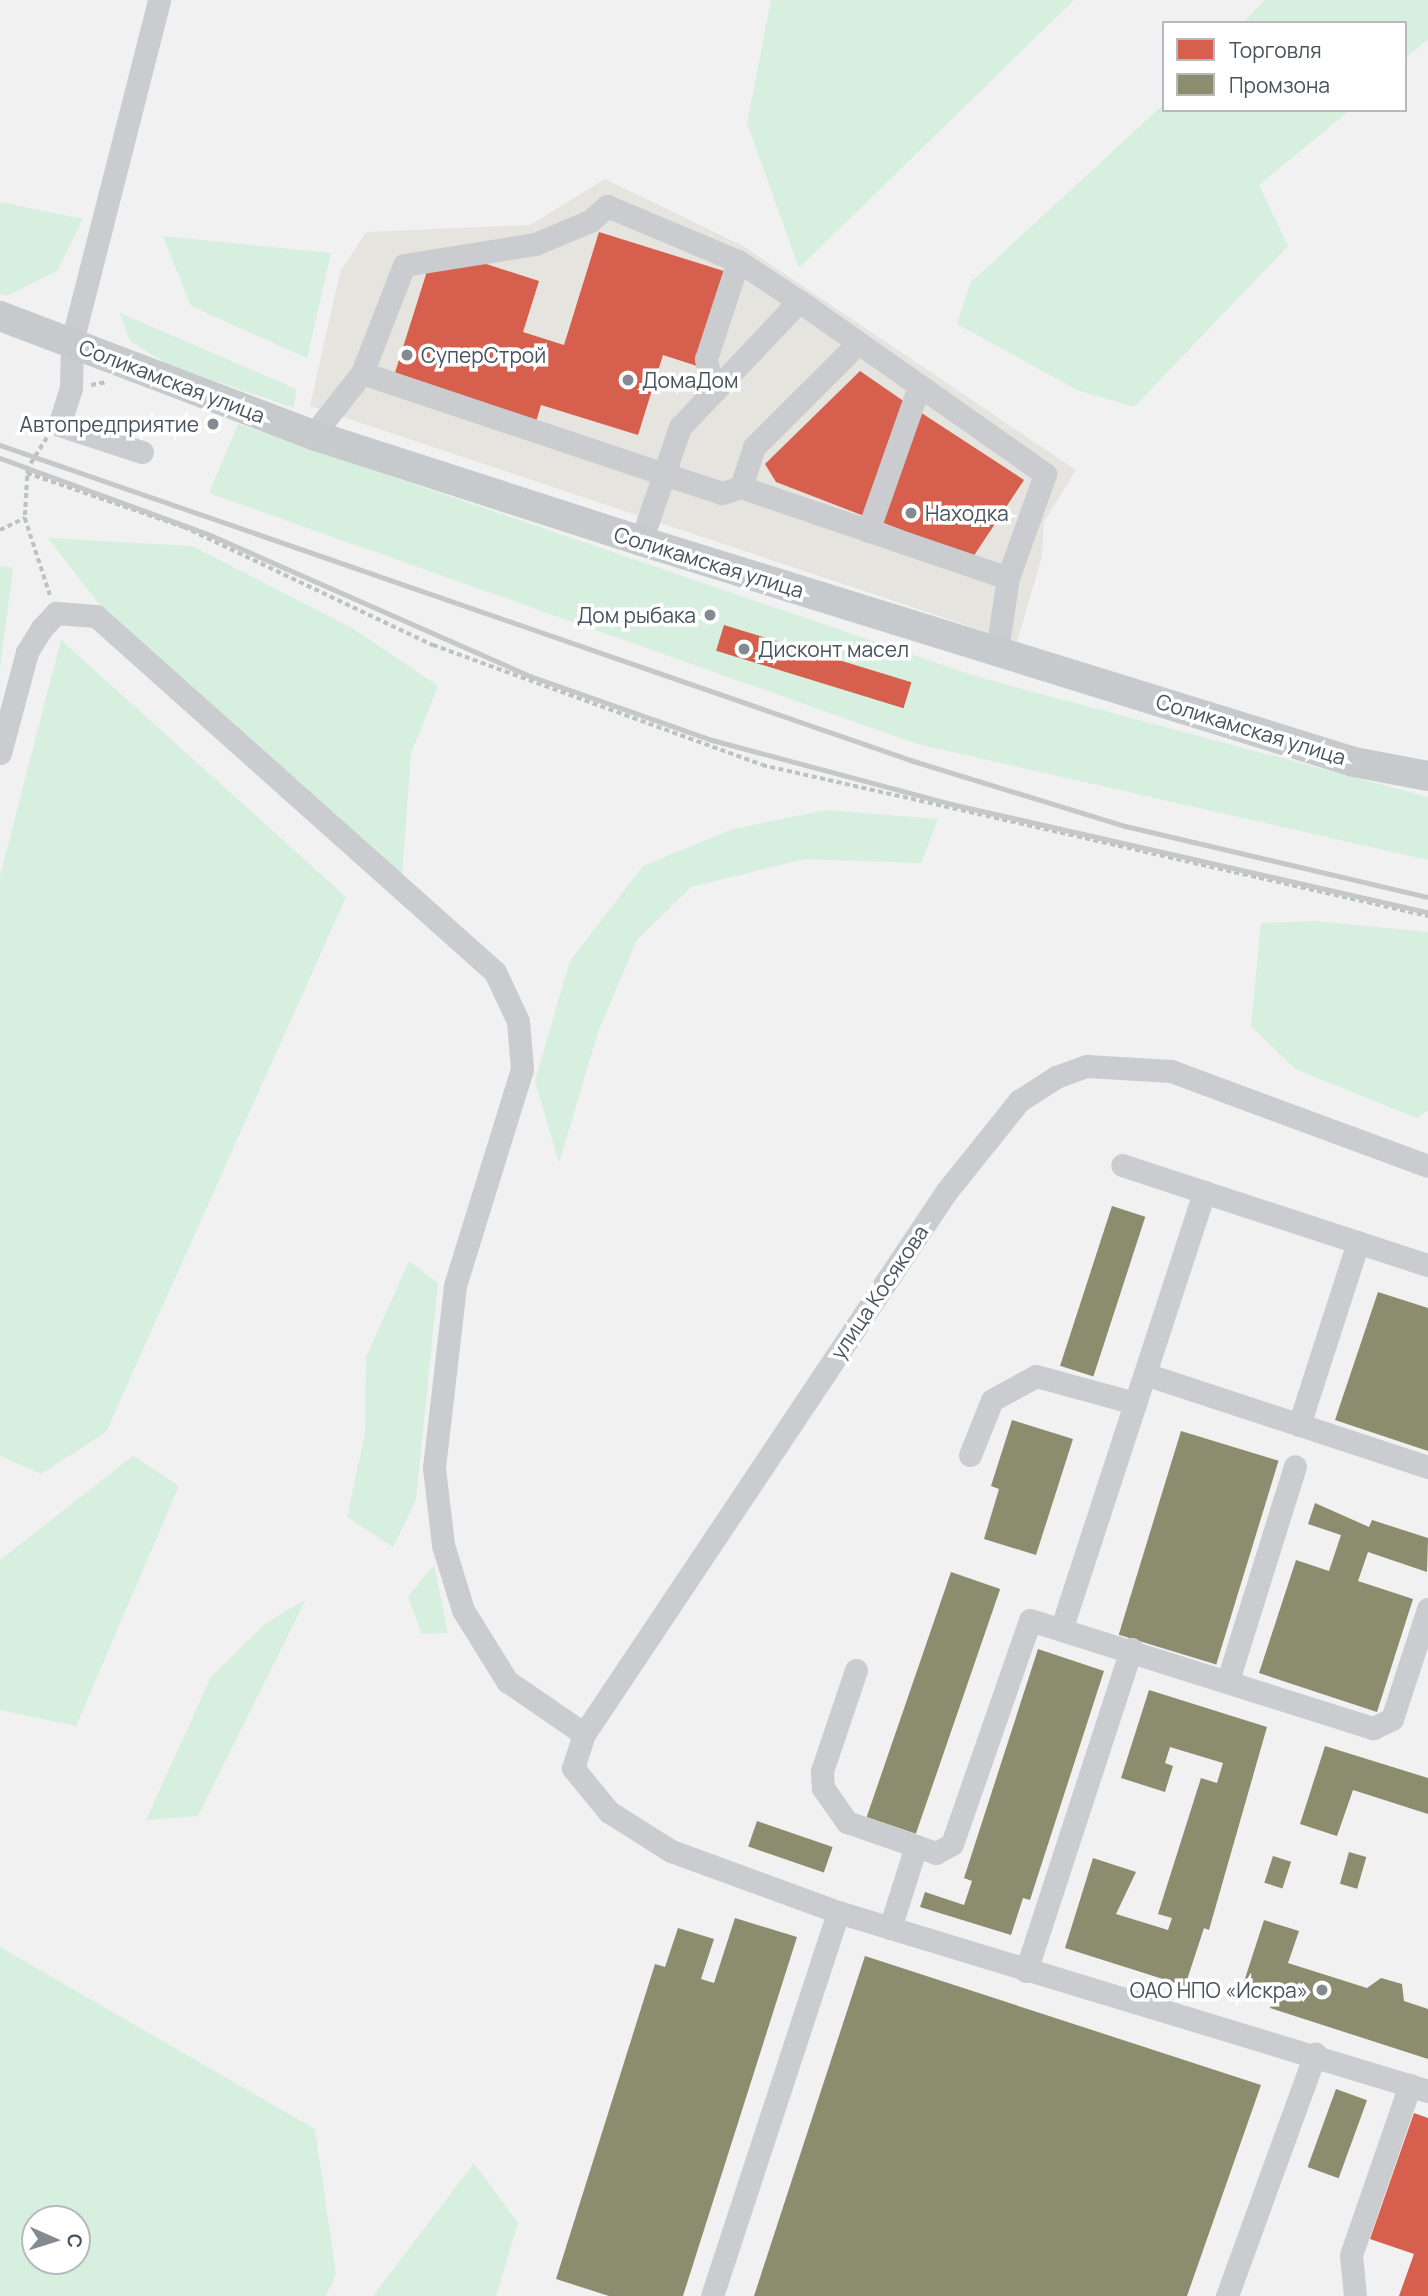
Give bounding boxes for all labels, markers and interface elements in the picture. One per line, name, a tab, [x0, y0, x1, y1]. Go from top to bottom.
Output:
legend	[1162, 21, 1407, 112]
text: Торговля	[1229, 36, 1322, 64]
text: Промзона	[1229, 71, 1330, 99]
street label: Соликамская улица	[76, 334, 268, 428]
place label: СуперСтрой	[421, 342, 546, 368]
marker: СуперСтрой	[399, 347, 415, 363]
place label: ДомаДом	[642, 367, 739, 393]
marker: ДомаДом	[620, 372, 636, 388]
place label: Автопредприятие	[20, 411, 199, 437]
marker: Автопредприятие	[205, 416, 221, 432]
place label: Находка	[925, 500, 1009, 526]
marker: Находка	[903, 505, 919, 521]
street label: Соликамская улица	[611, 521, 807, 603]
place label: Дом рыбака	[577, 602, 696, 628]
marker: Дом рыбака	[702, 607, 718, 623]
place label: Дисконт масел	[758, 636, 909, 662]
marker: Дисконт масел	[736, 641, 752, 657]
street label: Соликамская улица	[1153, 688, 1349, 770]
street label: улица Косякова	[825, 1220, 933, 1364]
place label: ОАО НПО «Искра»	[1130, 1977, 1308, 2003]
marker: ОАО НПО «Искра»	[1314, 1982, 1330, 1998]
north arrow	[21, 2205, 91, 2275]
text: С	[62, 2233, 88, 2249]

